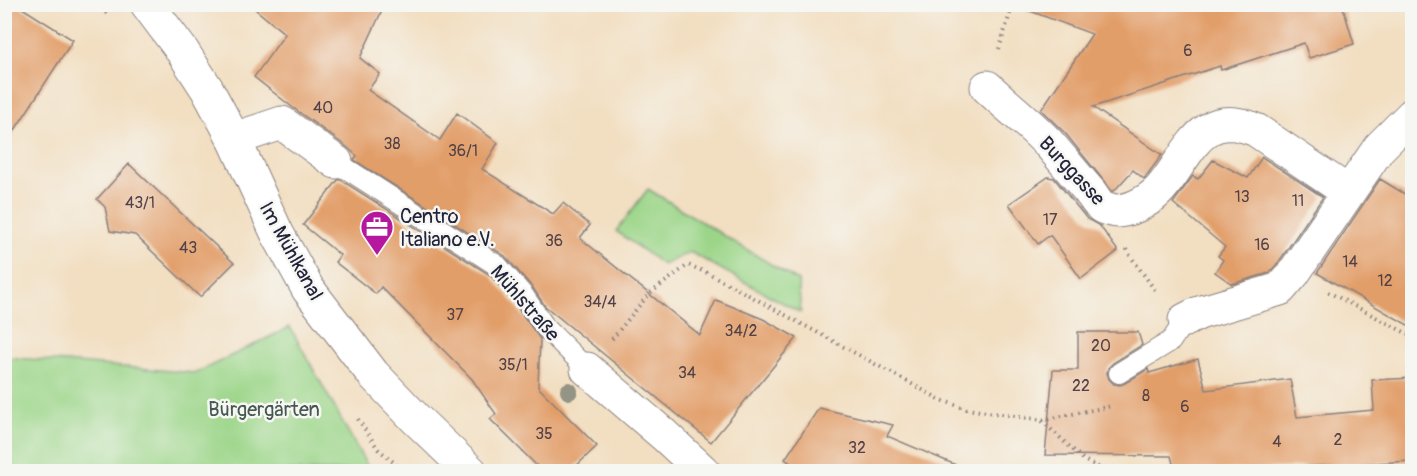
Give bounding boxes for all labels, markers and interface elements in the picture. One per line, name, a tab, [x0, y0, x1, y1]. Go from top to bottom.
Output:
house number: 6	[1183, 41, 1193, 61]
house number: 40	[313, 98, 333, 118]
street label: Burggasse	[1034, 131, 1110, 211]
house number: 38	[384, 134, 401, 154]
house number: 36/1	[448, 141, 478, 161]
house number: 13	[1234, 187, 1250, 207]
house number: 11	[1292, 191, 1304, 211]
house number: 43/1	[125, 193, 155, 213]
street label: Im Mühlkanal	[254, 197, 328, 305]
place label: Centro Italiano e.V.	[400, 204, 495, 252]
office icon: Centro Italiano e.V.	[359, 209, 395, 256]
house number: 17	[1043, 210, 1058, 230]
house number: 36	[545, 231, 563, 251]
house number: 16	[1254, 235, 1270, 255]
house number: 43	[179, 238, 197, 258]
house number: 14	[1342, 252, 1358, 272]
street label: Mühlstraße	[485, 260, 565, 346]
house number: 12	[1377, 271, 1393, 291]
house number: 34/4	[583, 292, 617, 312]
house number: 37	[446, 305, 464, 325]
house number: 34/2	[725, 321, 757, 341]
house number: 20	[1091, 336, 1111, 356]
house number: 35/1	[498, 355, 528, 375]
house number: 34	[678, 363, 696, 383]
house number: 22	[1072, 376, 1090, 396]
house number: 8	[1142, 386, 1150, 406]
park label: Bürgergärten	[208, 397, 320, 422]
house number: 6	[1180, 397, 1190, 417]
house number: 35	[535, 424, 553, 444]
house number: 2	[1334, 430, 1343, 450]
house number: 4	[1272, 432, 1282, 452]
house number: 32	[848, 438, 866, 458]

